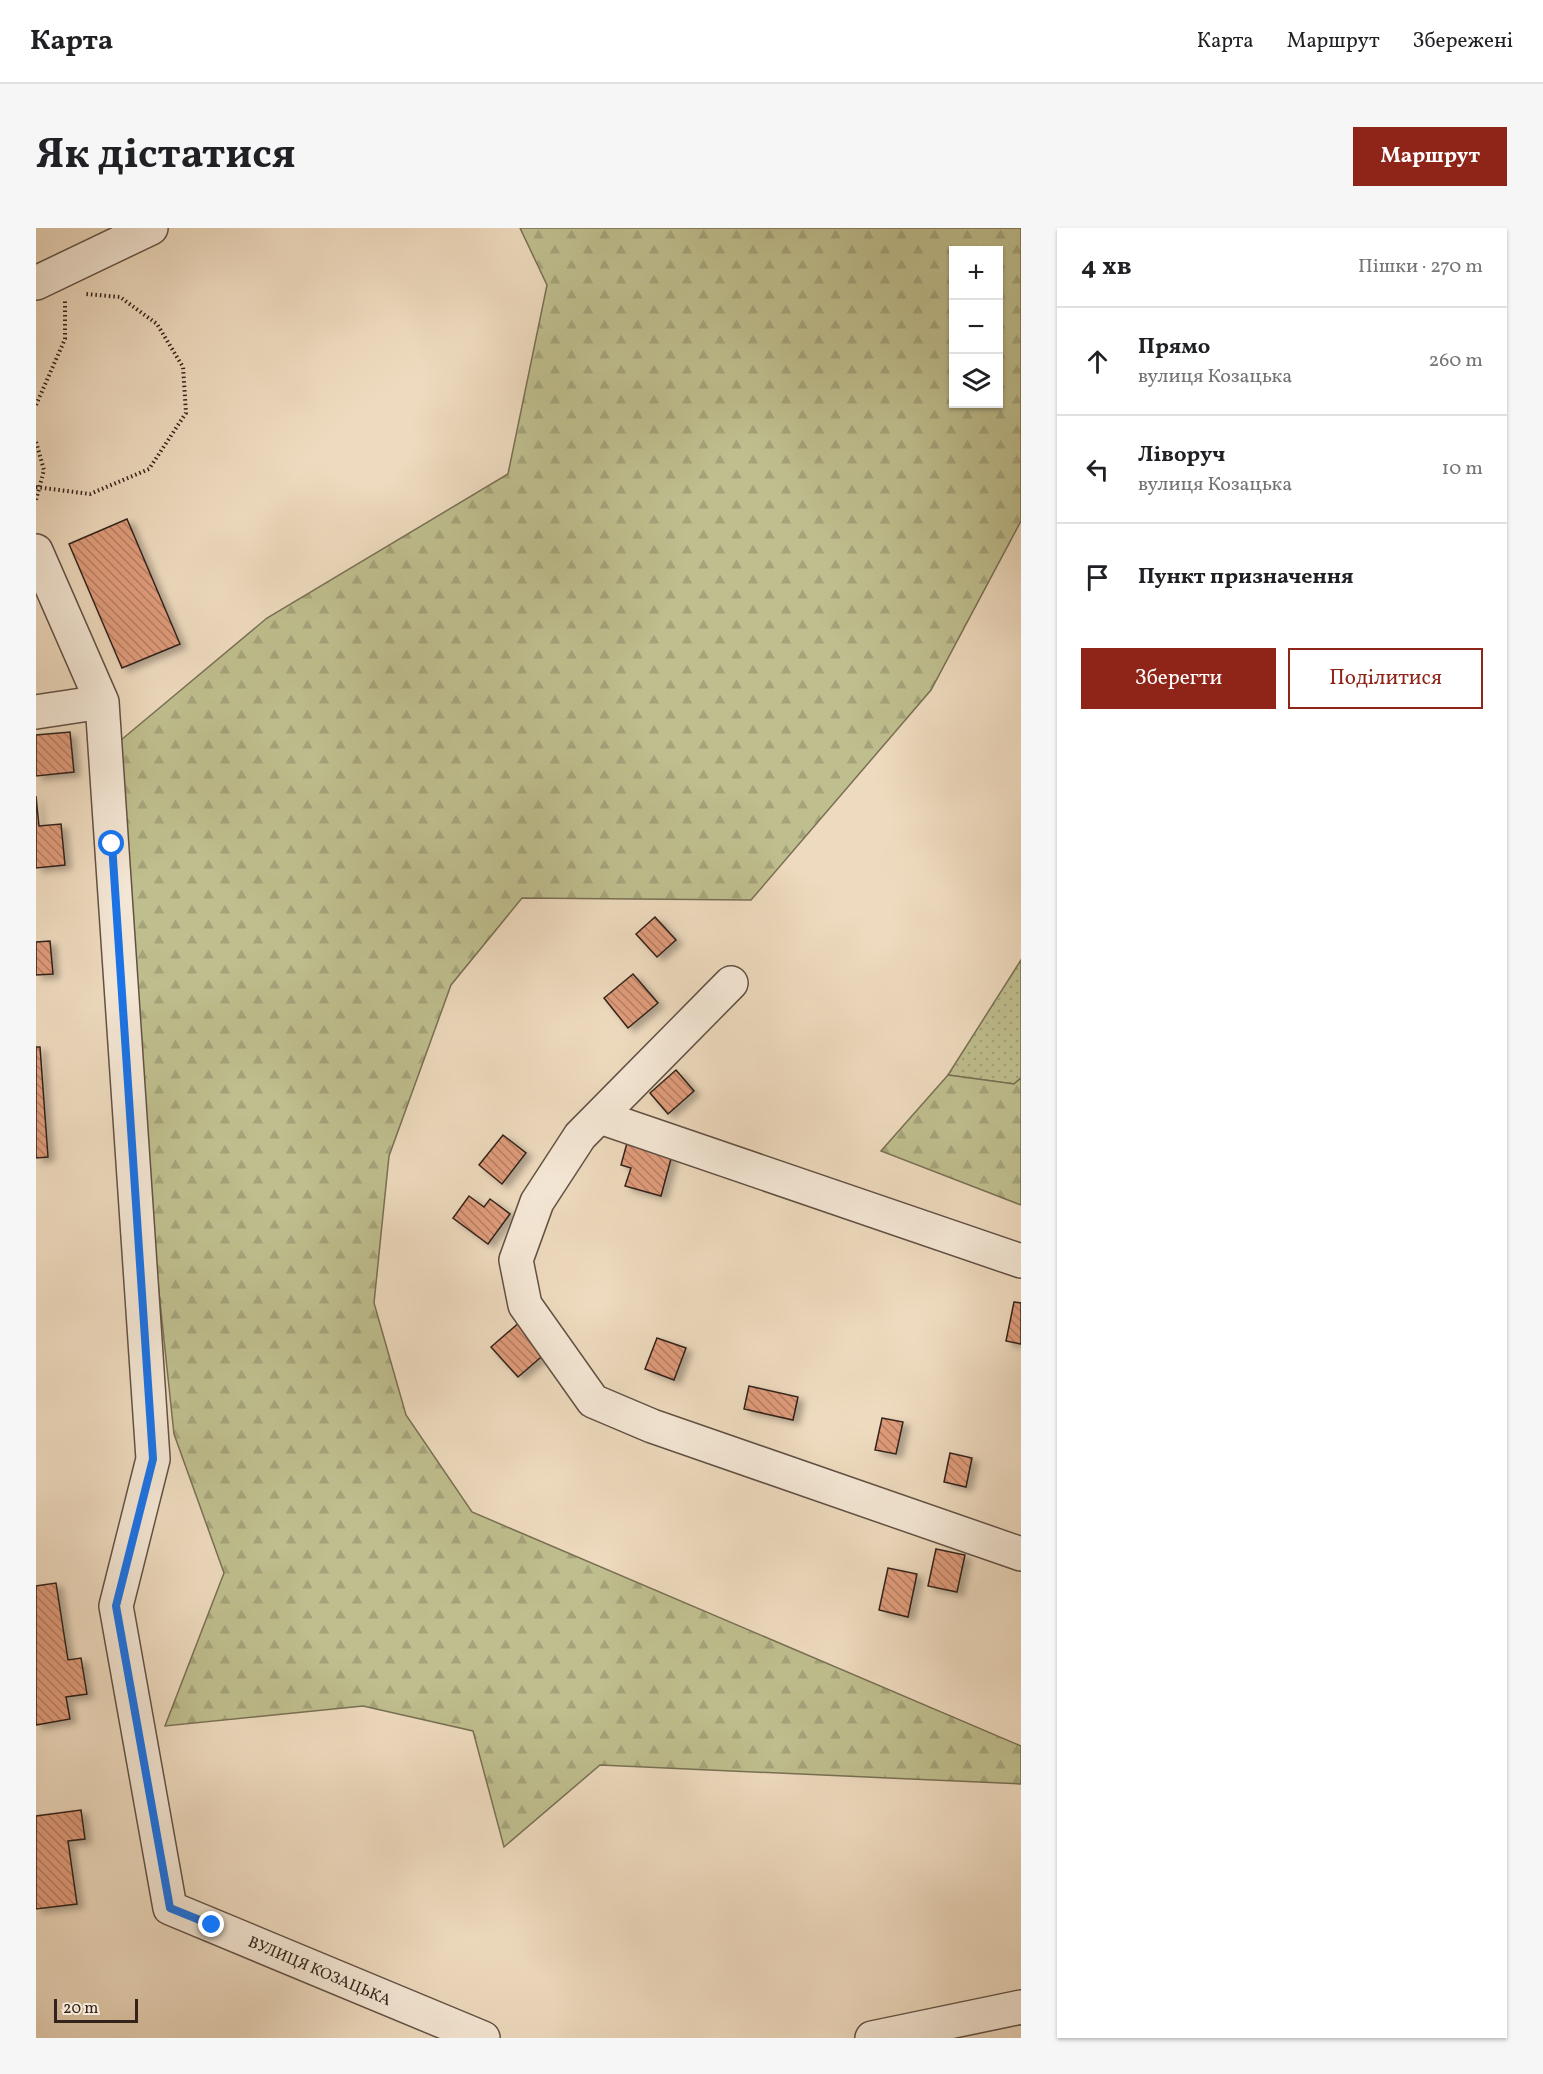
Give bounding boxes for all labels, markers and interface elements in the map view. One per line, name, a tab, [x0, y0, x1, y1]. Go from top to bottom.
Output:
text: Карта	[30, 22, 113, 61]
text: Карта	[1197, 27, 1254, 56]
text: Маршрут	[1287, 27, 1380, 56]
text: Збережені	[1413, 27, 1513, 56]
text: Як дістатися	[36, 127, 296, 186]
button: Маршрут	[1353, 127, 1507, 186]
map controls	[949, 246, 1003, 408]
button: +	[949, 246, 1003, 300]
text: 4 хв	[1081, 249, 1132, 285]
text: Пішки · 270 m	[1358, 253, 1483, 281]
button: −	[949, 300, 1003, 354]
text: Прямо	[1138, 332, 1210, 363]
icon: ahead	[1081, 345, 1114, 378]
text: 260 m	[1428, 347, 1483, 375]
button: layers	[949, 354, 1003, 408]
text: вулиця Козацька	[1138, 363, 1292, 391]
text: Ліворуч	[1138, 440, 1225, 471]
icon: left	[1081, 453, 1114, 486]
text: 10 m	[1442, 455, 1483, 483]
text: вулиця Козацька	[1138, 471, 1292, 499]
icon: arrive	[1081, 561, 1114, 594]
text: Пункт призначення	[1138, 562, 1354, 593]
button: Зберегти	[1081, 648, 1276, 709]
button: Поділитися	[1288, 648, 1483, 709]
route start	[98, 830, 124, 856]
route end	[198, 1911, 224, 1937]
street label: ВУЛИЦЯ КОЗАЦЬКА	[244, 1932, 394, 2012]
scale bar	[54, 1996, 138, 2024]
text: 20 m	[63, 1998, 98, 2020]

